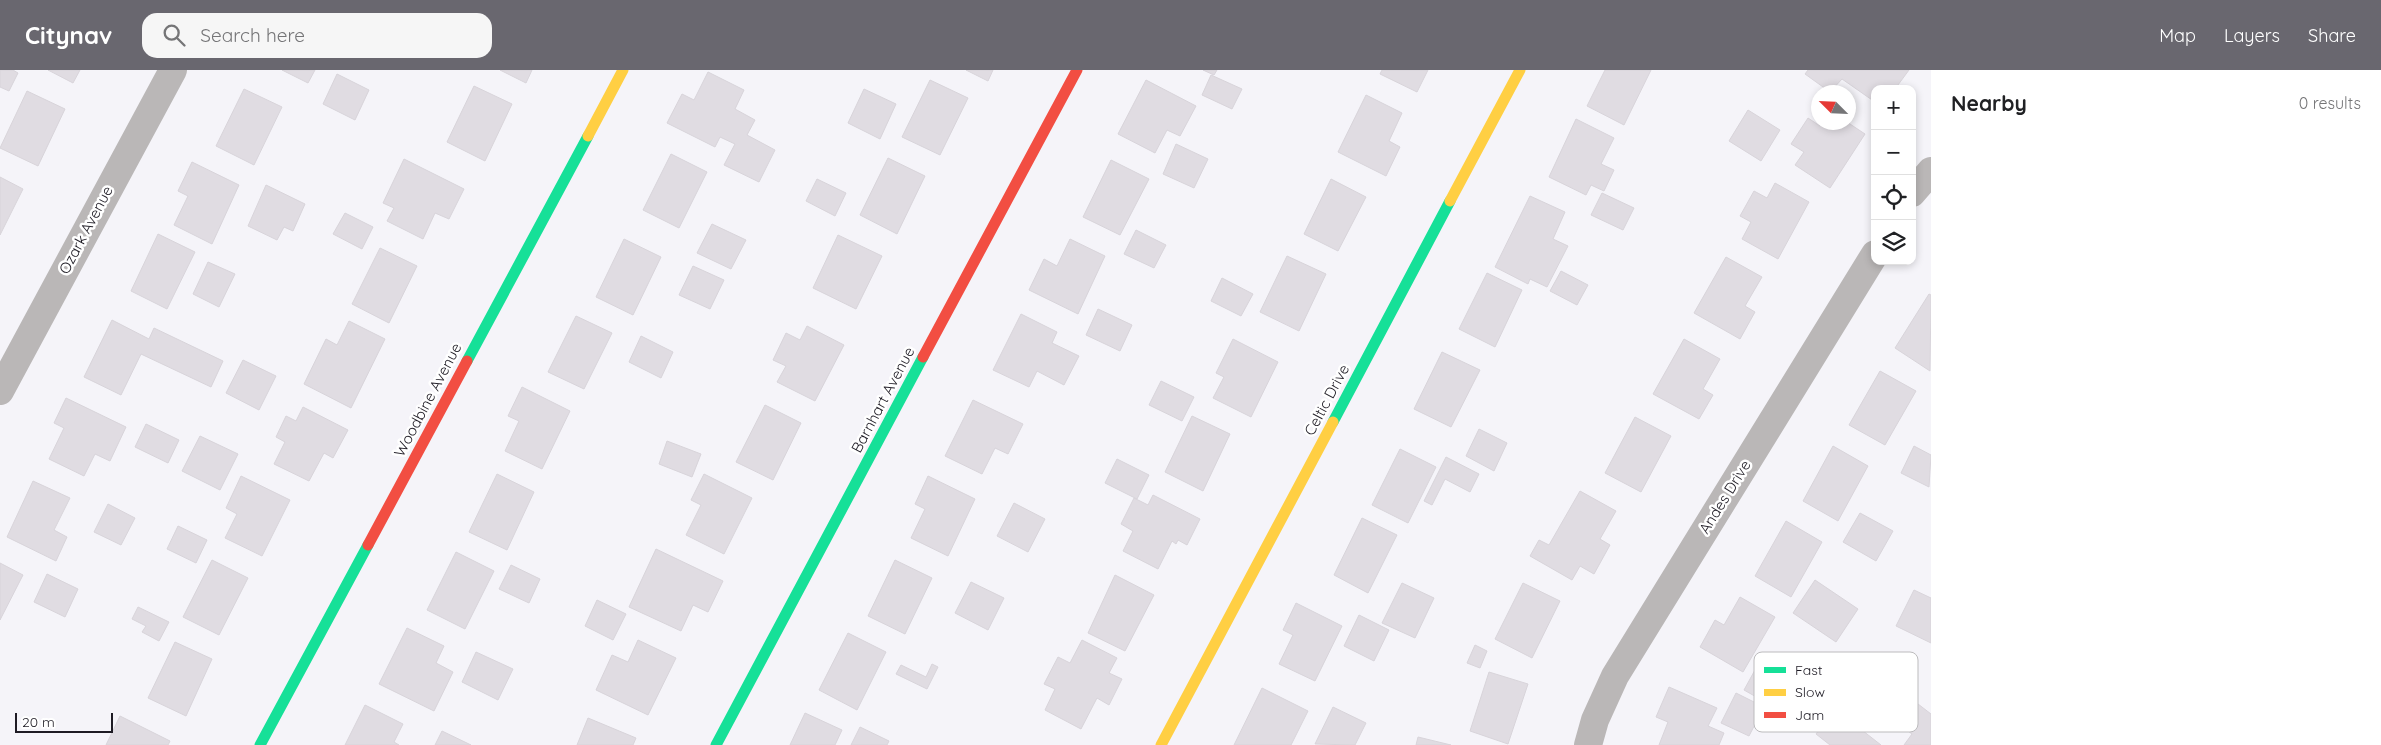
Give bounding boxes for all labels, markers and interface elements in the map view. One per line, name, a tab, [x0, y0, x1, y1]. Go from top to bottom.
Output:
search box	[142, 13, 492, 58]
text: Citynav	[25, 20, 112, 50]
icon: search	[160, 21, 188, 49]
text: Search here	[200, 23, 305, 47]
text: Map	[2159, 24, 2196, 47]
text: Layers	[2224, 24, 2280, 47]
text: Share	[2308, 24, 2356, 47]
north arrow	[1811, 85, 1856, 130]
map controls	[1871, 85, 1916, 265]
button: +	[1871, 85, 1916, 130]
text: Nearby	[1951, 90, 2027, 116]
text: 0 results	[2299, 93, 2361, 113]
button: −	[1871, 130, 1916, 175]
button: locate	[1871, 175, 1916, 220]
street label: Ozark Avenue	[54, 183, 117, 277]
button: layers	[1871, 220, 1916, 265]
street label: Woodbine Avenue	[390, 340, 466, 460]
street label: Barnhart Avenue	[847, 344, 918, 456]
street label: Celtic Drive	[1300, 361, 1353, 439]
street label: Andes Drive	[1694, 456, 1755, 537]
legend	[1754, 652, 1918, 732]
text: Fast	[1795, 661, 1823, 679]
text: Slow	[1795, 683, 1825, 701]
text: Jam	[1795, 706, 1824, 724]
scale bar	[15, 710, 112, 733]
text: 20 m	[22, 713, 55, 731]

